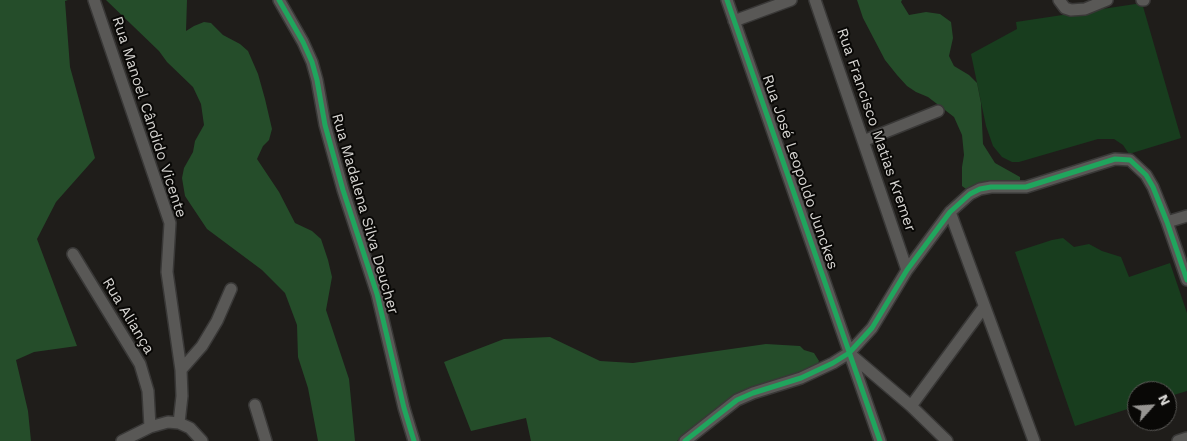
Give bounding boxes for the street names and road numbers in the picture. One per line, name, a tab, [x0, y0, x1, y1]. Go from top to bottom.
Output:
street label: Rua Manoel Cândido Vicente	[108, 14, 190, 220]
street label: Rua Francisco Matias Kremer	[833, 26, 919, 234]
street label: Rua José Leopoldo Junckes	[758, 72, 842, 272]
street label: Rua Madalena Silva Deucher	[328, 111, 402, 317]
street label: Rua Aliança	[98, 275, 158, 357]

